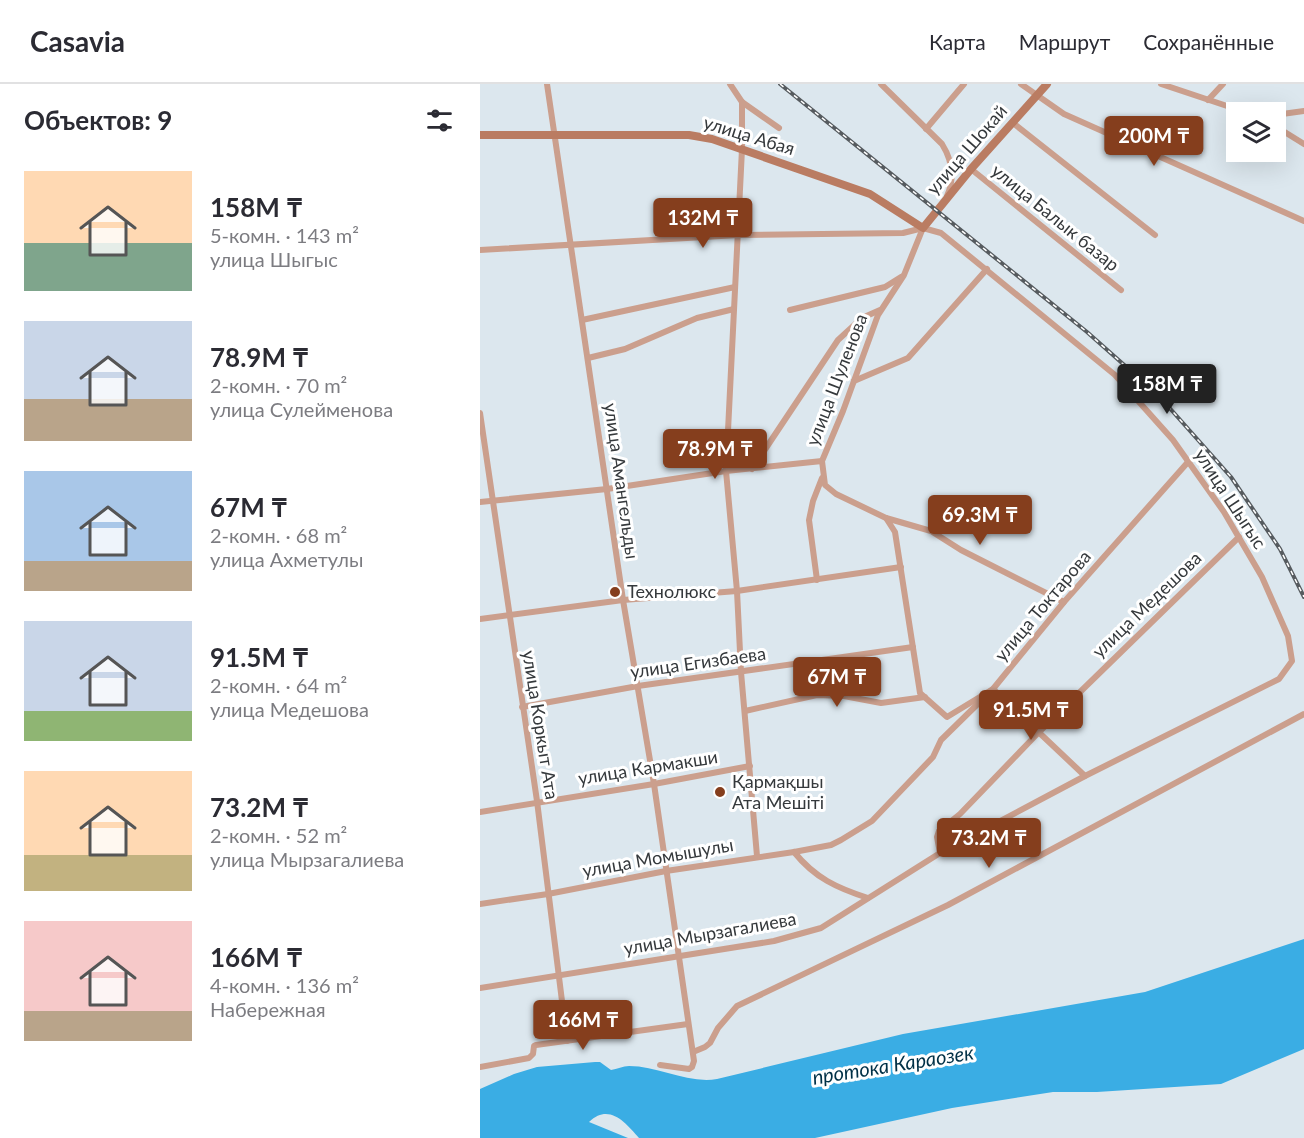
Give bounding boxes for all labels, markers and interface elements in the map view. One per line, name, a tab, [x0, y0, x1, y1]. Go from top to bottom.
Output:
text: Casavia	[30, 24, 125, 58]
text: Карта	[929, 29, 986, 54]
text: Маршрут	[1019, 29, 1110, 54]
text: Сохранённые	[1143, 29, 1274, 54]
street label: улица Шокай	[921, 100, 1011, 199]
map controls	[1226, 102, 1286, 162]
button: layers	[1226, 102, 1286, 162]
text: Объектов: 9	[24, 104, 172, 136]
icon: filters	[423, 104, 456, 137]
street label: улица Абая	[701, 111, 797, 159]
pin: 200M ₸	[1105, 116, 1203, 167]
text: 200M ₸	[1118, 123, 1190, 147]
street label: улица Балык базар	[987, 159, 1124, 275]
text: 158M ₸	[210, 191, 303, 223]
icon: home	[72, 195, 144, 267]
pin: 132M ₸	[654, 198, 752, 249]
text: 132M ₸	[667, 205, 739, 229]
text: 5-комн. · 143 m²	[210, 223, 359, 247]
text: улица Шыгыс	[210, 247, 338, 271]
street label: улица Шуленова	[801, 311, 871, 449]
text: 78.9M ₸	[210, 341, 309, 373]
icon: home	[72, 345, 144, 417]
pin: 158M ₸	[1118, 364, 1216, 415]
text: 158M ₸	[1131, 371, 1203, 395]
text: 2-комн. · 70 m²	[210, 373, 347, 397]
text: улица Сулейменова	[210, 397, 393, 421]
street label: улица Амангельды	[600, 401, 644, 560]
pin: 78.9M ₸	[660, 429, 770, 480]
text: 78.9M ₸	[677, 436, 753, 460]
street label: улица Шыгыс	[1190, 444, 1272, 553]
text: 67M ₸	[210, 491, 288, 523]
icon: home	[72, 495, 144, 567]
pin: 69.3M ₸	[925, 495, 1035, 546]
text: 69.3M ₸	[942, 502, 1018, 526]
text: 2-комн. · 68 m²	[210, 523, 347, 547]
street label: улица Токтарова	[990, 545, 1095, 665]
text: улица Ахметулы	[210, 547, 363, 571]
street label: улица Медешова	[1087, 547, 1205, 662]
place label: Технолюкс	[627, 580, 716, 602]
marker: Технолюкс	[608, 585, 622, 599]
text: 91.5M ₸	[210, 641, 309, 673]
street label: улица Егизбаева	[629, 642, 767, 682]
icon: home	[72, 645, 144, 717]
street label: улица Коркыт Ата	[518, 649, 564, 801]
pin: 67M ₸	[795, 657, 879, 708]
text: 67M ₸	[807, 664, 867, 688]
text: 2-комн. · 64 m²	[210, 673, 347, 697]
pin: 91.5M ₸	[976, 690, 1086, 741]
text: улица Медешова	[210, 697, 369, 721]
text: 91.5M ₸	[993, 697, 1069, 721]
street label: улица Кармакши	[577, 745, 719, 789]
place label: Қармақшы Ата Мешіті	[732, 770, 824, 813]
marker: Қармақшы Ата Мешіті	[713, 785, 727, 799]
text: 73.2M ₸	[210, 791, 309, 823]
icon: home	[72, 795, 144, 867]
pin: 73.2M ₸	[934, 818, 1044, 869]
text: 2-комн. · 52 m²	[210, 823, 347, 847]
text: 73.2M ₸	[951, 825, 1027, 849]
street label: улица Момышулы	[581, 833, 735, 881]
text: улица Мырзагалиева	[210, 847, 404, 871]
street label: улица Мырзагалиева	[622, 907, 798, 959]
text: 166M ₸	[210, 941, 303, 973]
icon: home	[72, 945, 144, 1017]
text: 4-комн. · 136 m²	[210, 973, 359, 997]
text: Набережная	[210, 997, 326, 1021]
pin: 166M ₸	[534, 1000, 632, 1051]
text: 166M ₸	[547, 1007, 619, 1031]
water label: протока Караозек	[811, 1039, 976, 1089]

